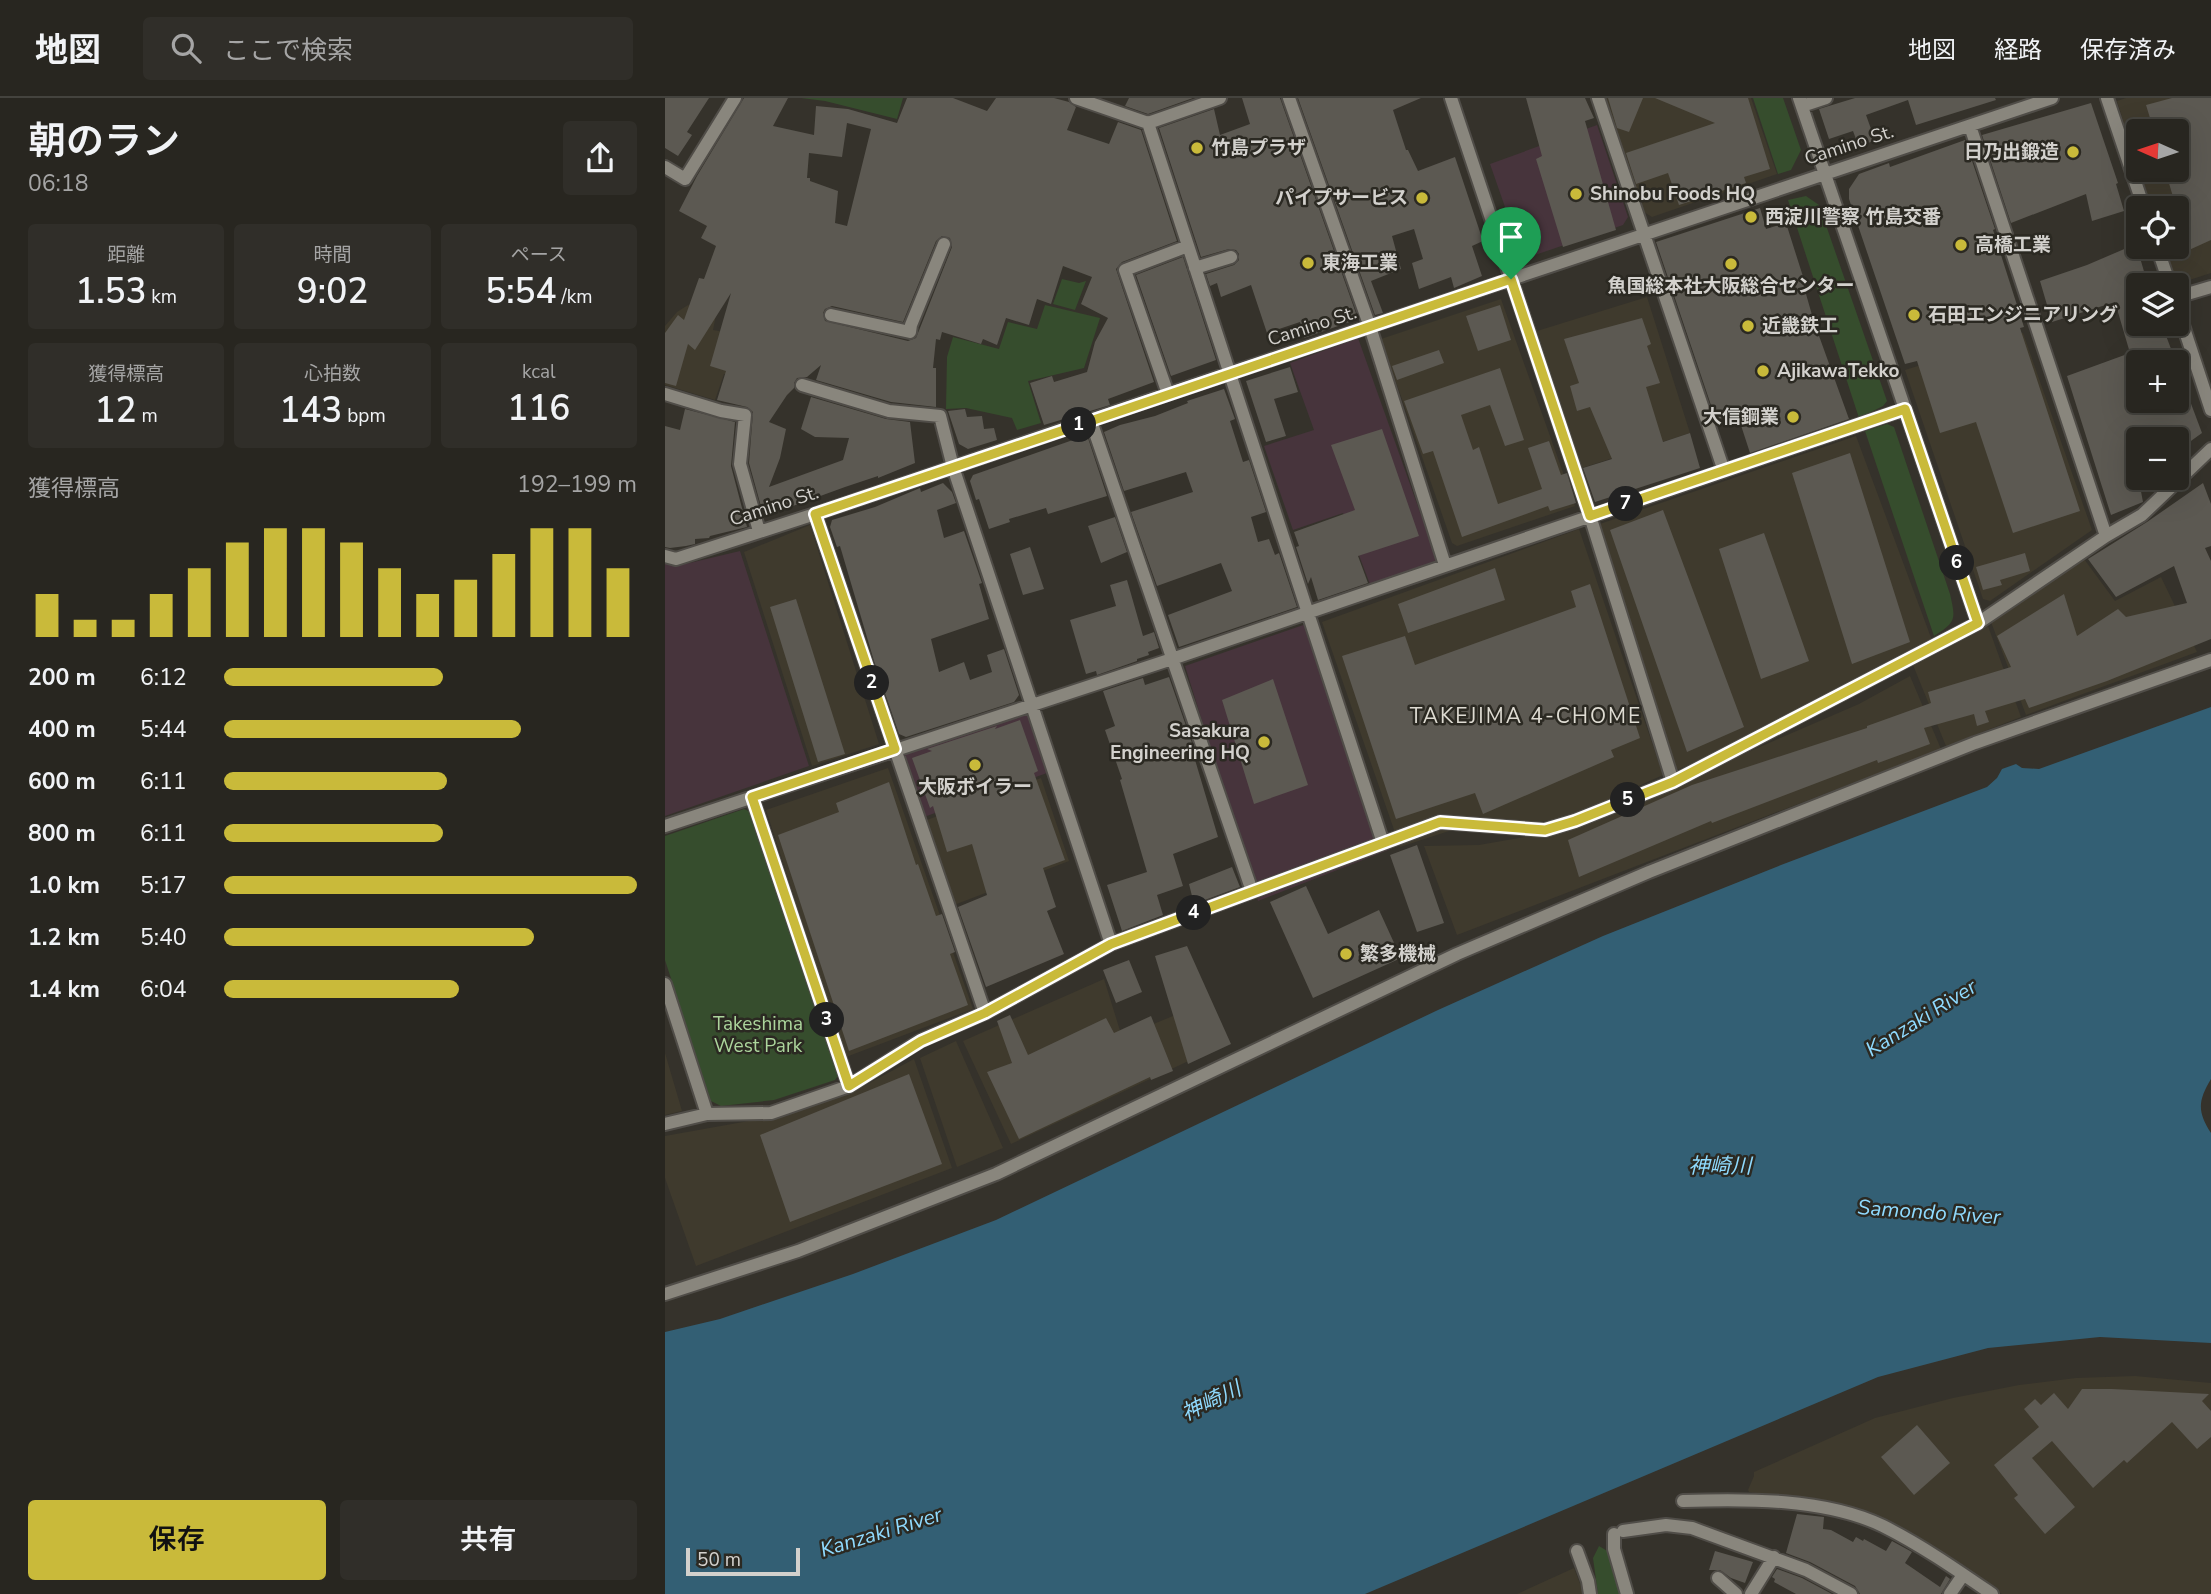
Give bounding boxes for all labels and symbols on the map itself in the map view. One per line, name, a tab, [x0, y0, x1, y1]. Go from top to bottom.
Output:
street label: Camino St.	[1801, 118, 1897, 172]
north arrow	[2126, 119, 2189, 182]
place label: 竹島プラザ	[1211, 135, 1306, 161]
place label: 日乃出鍛造	[1964, 139, 2059, 165]
marker: 竹島プラザ	[1189, 140, 1205, 156]
marker: 日乃出鍛造	[2065, 144, 2081, 160]
place label: Shinobu Foods HQ	[1590, 181, 1755, 207]
place label: パイプサービス	[1275, 185, 1408, 211]
marker: Shinobu Foods HQ	[1568, 186, 1584, 202]
marker: パイプサービス	[1414, 190, 1430, 206]
place label: 西淀川警察 竹島交番	[1765, 204, 1941, 230]
pin	[1481, 207, 1541, 279]
marker: 西淀川警察 竹島交番	[1743, 209, 1759, 225]
place label: 高橋工業	[1975, 232, 2051, 258]
marker: 高橋工業	[1953, 237, 1969, 253]
place label: 東海工業	[1322, 250, 1398, 276]
marker: 東海工業	[1300, 255, 1316, 271]
marker: 魚国総本社大阪総合センター	[1723, 256, 1739, 272]
place label: 魚国総本社大阪総合センター	[1607, 273, 1855, 299]
street label: Camino St.	[1264, 299, 1360, 353]
place label: 石田エンジニアリング	[1928, 302, 2118, 328]
marker: 石田エンジニアリング	[1906, 307, 1922, 323]
place label: 近畿鉄工	[1762, 313, 1838, 339]
marker: 近畿鉄工	[1740, 318, 1756, 334]
place label: AjikawaTekko	[1777, 358, 1899, 384]
marker: AjikawaTekko	[1755, 363, 1771, 379]
place label: 大信鋼業	[1703, 404, 1779, 430]
pin: 1	[1061, 408, 1097, 442]
marker: 大信鋼業	[1785, 409, 1801, 425]
street label: Camino St.	[726, 479, 822, 533]
pin: 7	[1609, 486, 1643, 522]
pin: 6	[1939, 546, 1975, 580]
pin: 2	[855, 666, 889, 700]
district label: TAKEJIMA 4-CHOME	[1410, 702, 1642, 730]
place label: Sasakura Engineering HQ	[1110, 718, 1250, 766]
marker: Sasakura Engineering HQ	[1256, 734, 1272, 750]
marker: 大阪ボイラー	[967, 757, 983, 773]
place label: 大阪ボイラー	[918, 774, 1032, 800]
pin: 5	[1611, 782, 1646, 818]
pin: 4	[1177, 896, 1211, 930]
place label: 繁多機械	[1360, 941, 1436, 967]
marker: 繁多機械	[1338, 946, 1354, 962]
water label: Kanzaki River	[1860, 972, 1982, 1063]
pin: 3	[809, 1002, 845, 1038]
park label: Takeshima West Park	[713, 1011, 803, 1059]
water label: 神崎川	[1689, 1152, 1753, 1180]
water label: Samondo River	[1857, 1193, 2002, 1231]
water label: 神崎川	[1177, 1374, 1247, 1427]
water label: Kanzaki River	[817, 1500, 946, 1564]
scale bar	[686, 1545, 800, 1577]

